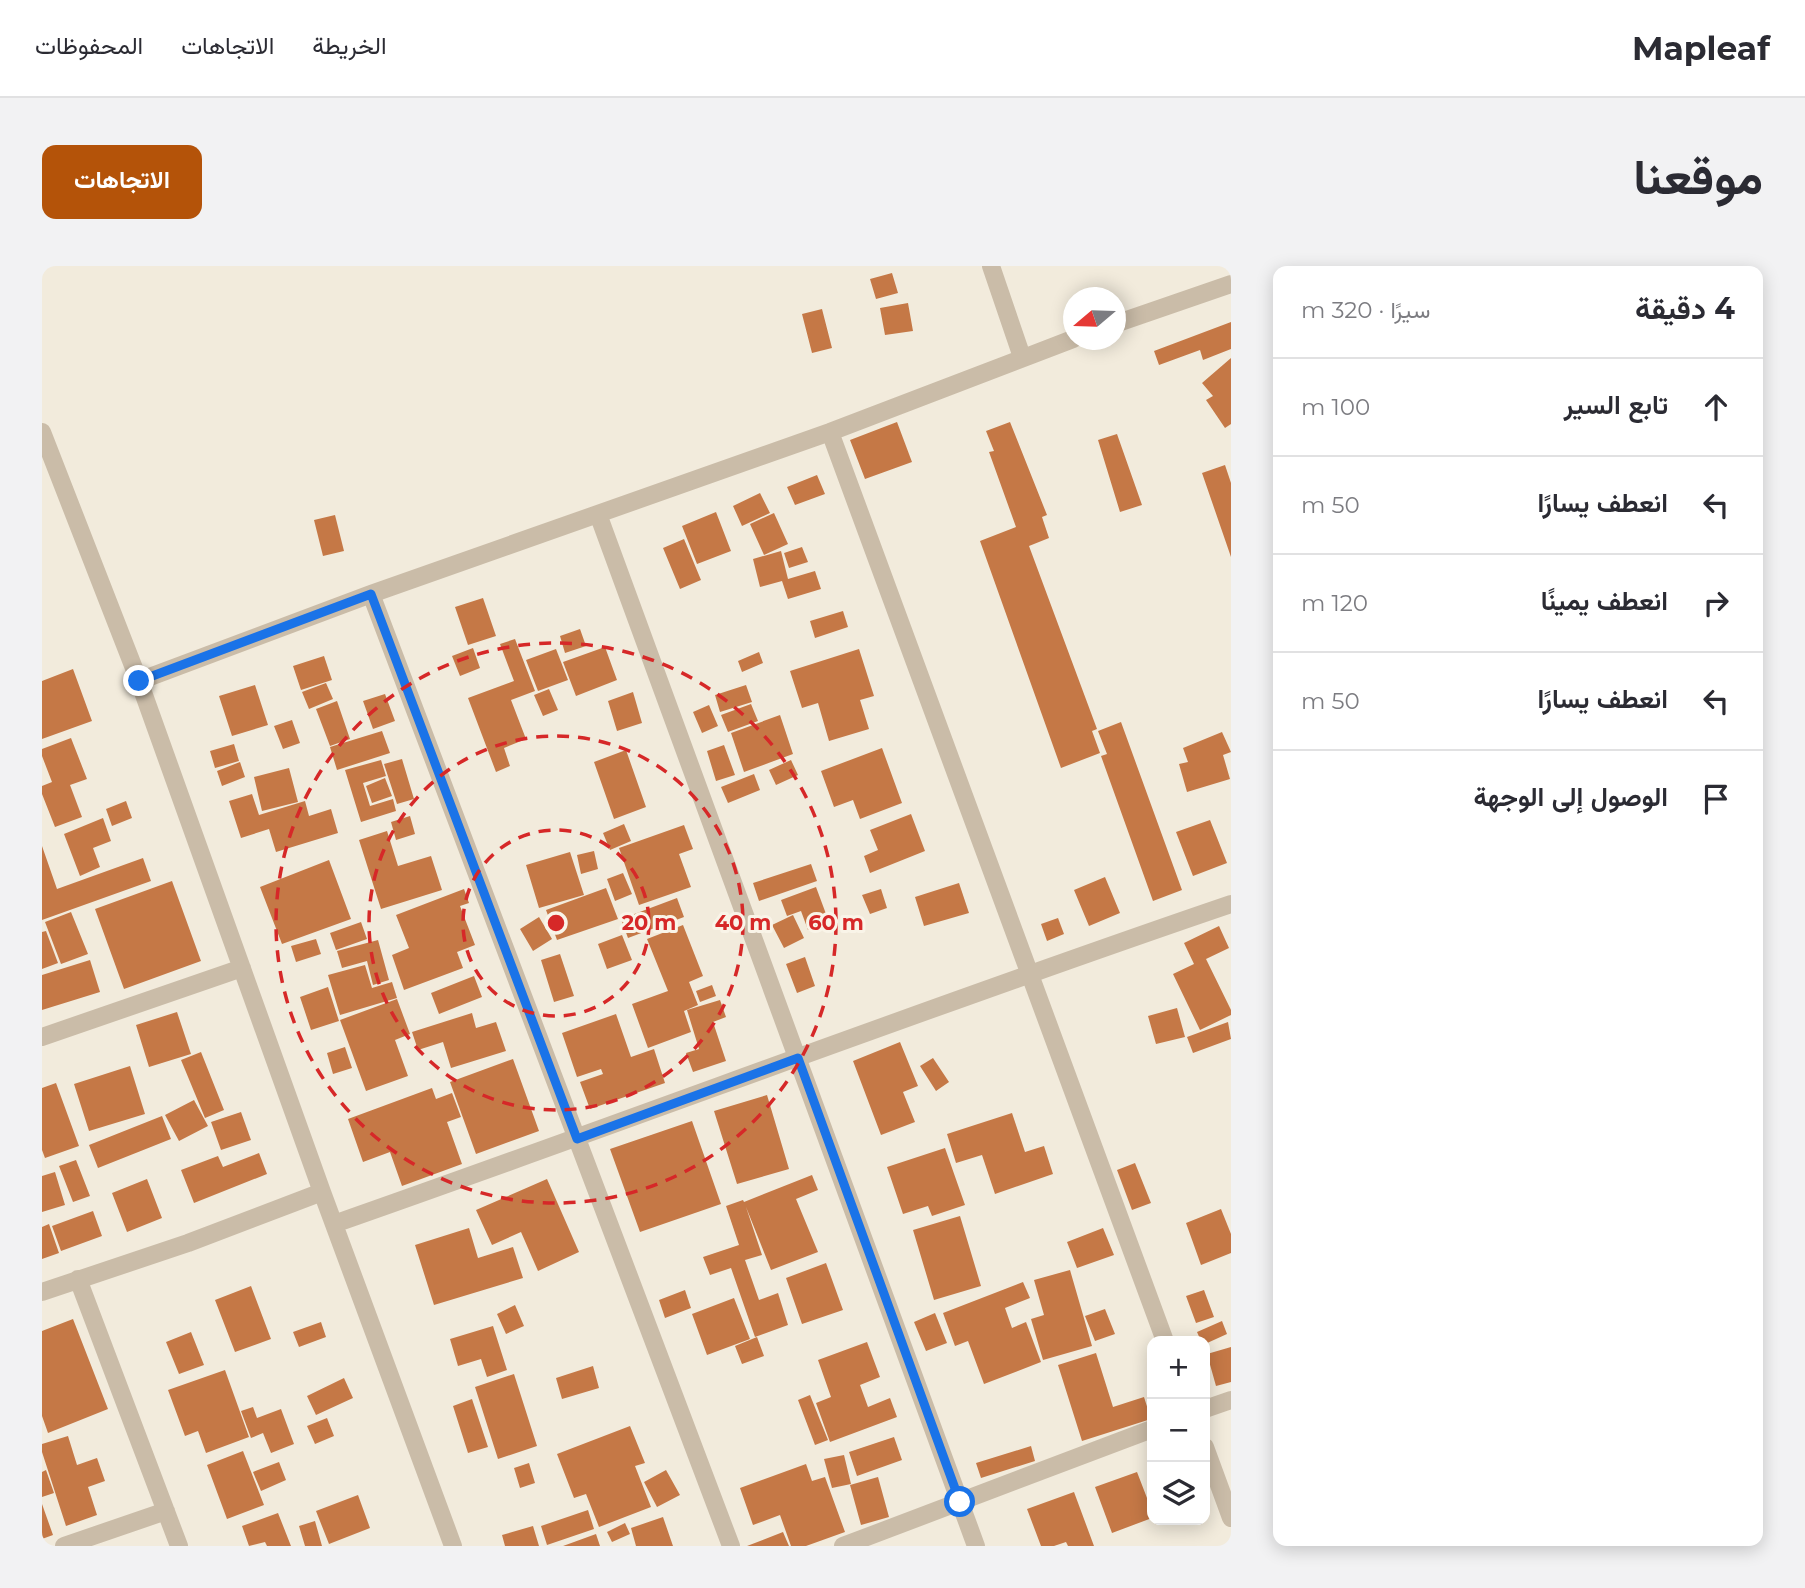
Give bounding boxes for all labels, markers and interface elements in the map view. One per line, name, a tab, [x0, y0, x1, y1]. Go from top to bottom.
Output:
text: Mapleaf	[1632, 28, 1770, 68]
text: المحفوظات	[35, 31, 143, 60]
text: الاتجاهات	[181, 31, 274, 60]
text: الخريطة	[312, 31, 387, 60]
button: الاتجاهات	[42, 145, 202, 219]
text: موقعنا	[1633, 147, 1763, 206]
north arrow	[1063, 287, 1126, 350]
text: 4 دقيقة	[1635, 290, 1735, 327]
text: سيرًا · 320 m	[1301, 296, 1430, 324]
icon: ahead	[1697, 388, 1735, 426]
text: تابع السير	[1564, 389, 1668, 421]
text: 100 m	[1301, 393, 1370, 421]
icon: left	[1697, 486, 1735, 524]
text: انعطف يسارًا	[1538, 487, 1668, 519]
text: 50 m	[1301, 491, 1360, 519]
icon: right	[1697, 584, 1735, 622]
text: انعطف يمينًا	[1541, 585, 1668, 617]
text: 120 m	[1301, 589, 1368, 617]
route end	[123, 665, 154, 696]
icon: left	[1697, 682, 1735, 720]
text: انعطف يسارًا	[1538, 683, 1668, 715]
text: 50 m	[1301, 687, 1360, 715]
icon: arrive	[1697, 780, 1735, 818]
text: الوصول إلى الوجهة	[1474, 781, 1668, 813]
text: 20 m	[622, 910, 676, 935]
text: 40 m	[715, 910, 771, 935]
text: 60 m	[808, 910, 864, 935]
centre of rings	[544, 911, 568, 935]
map controls	[1147, 1336, 1210, 1525]
button: +	[1147, 1336, 1210, 1399]
button: −	[1147, 1399, 1210, 1462]
button: layers	[1147, 1462, 1210, 1525]
route start	[944, 1486, 975, 1517]

